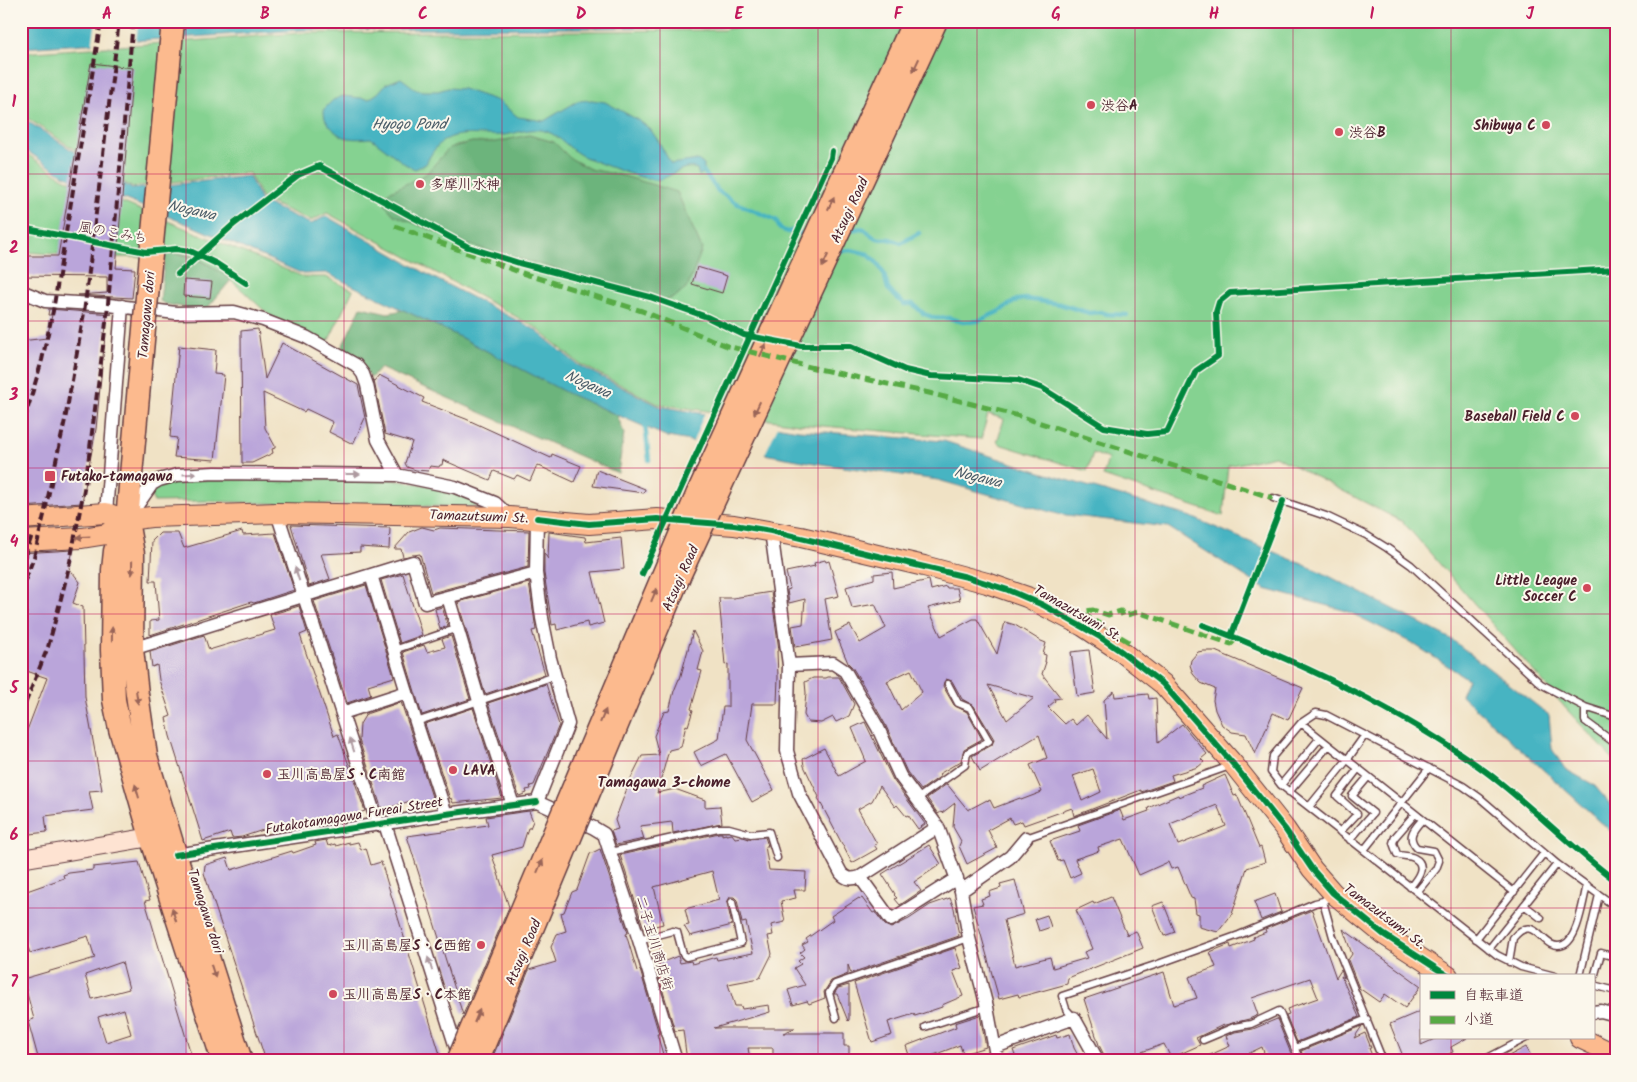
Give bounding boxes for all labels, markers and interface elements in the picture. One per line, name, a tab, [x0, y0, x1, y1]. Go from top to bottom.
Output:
text: A	[102, 2, 112, 27]
text: B	[260, 2, 270, 27]
text: C	[418, 2, 428, 27]
text: D	[576, 2, 587, 27]
text: E	[735, 2, 745, 27]
text: F	[894, 2, 904, 27]
text: G	[1051, 2, 1061, 27]
text: H	[1209, 2, 1219, 27]
text: I	[1370, 2, 1375, 27]
text: J	[1526, 2, 1535, 27]
one-way arrow	[911, 58, 920, 73]
text: 1	[12, 90, 17, 115]
place label: 渋谷A	[1101, 95, 1138, 117]
marker: 渋谷A	[1085, 99, 1097, 111]
water label: Hyogo Pond	[372, 113, 450, 137]
place label: Shibuya C	[1474, 115, 1536, 137]
marker: Shibuya C	[1540, 119, 1552, 131]
place label: 渋谷B	[1349, 122, 1386, 144]
marker: 渋谷B	[1333, 126, 1345, 138]
street label: Atsugi Road	[825, 173, 875, 247]
place label: 多摩川水神	[430, 174, 500, 196]
marker: 多摩川水神	[414, 178, 426, 190]
water label: Nogawa	[166, 194, 219, 228]
one-way arrow	[827, 196, 835, 210]
street label: 風のこみち	[77, 216, 149, 250]
text: 2	[9, 236, 19, 261]
one-way arrow	[821, 254, 829, 268]
street label: Tamagawa dori	[132, 270, 162, 360]
one-way arrow	[760, 343, 768, 357]
water label: Nogawa	[561, 364, 615, 406]
text: 3	[9, 383, 19, 408]
one-way arrow	[753, 401, 761, 415]
place label: Baseball Field C	[1464, 406, 1565, 428]
marker: Baseball Field C	[1569, 410, 1581, 422]
water label: Nogawa	[951, 460, 1005, 496]
place label: Futako-tamagawa	[61, 466, 173, 488]
marker: Futako-tamagawa	[43, 469, 57, 483]
one-way arrow	[182, 470, 198, 478]
one-way arrow	[345, 471, 361, 479]
street label: Tamazutsumi St.	[429, 504, 529, 530]
text: 4	[10, 530, 19, 555]
one-way arrow	[74, 534, 90, 542]
street label: Atsugi Road	[657, 541, 706, 615]
one-way arrow	[128, 561, 136, 577]
one-way arrow	[292, 566, 300, 581]
place label: Little League Soccer C	[1495, 570, 1577, 608]
street label: Tamazutsumi St.	[1029, 580, 1126, 648]
marker: Little League Soccer C	[1581, 582, 1593, 594]
one-way arrow	[651, 588, 659, 602]
one-way arrow	[108, 625, 116, 641]
text: 5	[9, 676, 20, 701]
one-way arrow	[133, 690, 141, 706]
one-way arrow	[599, 709, 607, 723]
one-way arrow	[348, 737, 356, 752]
place label: LAVA	[463, 760, 496, 782]
place label: 玉川高島屋S・C南館	[277, 764, 405, 786]
marker: LAVA	[447, 764, 459, 776]
marker: 玉川高島屋S・C南館	[261, 768, 273, 780]
district label: Tamagawa 3-chome	[597, 771, 731, 795]
one-way arrow	[133, 783, 141, 798]
street label: Futakotamagawa Fureai Street	[264, 791, 445, 841]
text: 6	[10, 823, 19, 848]
one-way arrow	[536, 859, 544, 873]
street label: Tamagawa dori	[181, 866, 229, 957]
street label: Tamazutsumi St.	[1338, 878, 1431, 955]
street label: 二子玉川商店街	[629, 893, 679, 993]
one-way arrow	[170, 907, 178, 922]
street label: Atsugi Road	[500, 915, 548, 989]
place label: 玉川高島屋S・C西館	[343, 935, 471, 957]
marker: 玉川高島屋S・C西館	[475, 939, 487, 951]
one-way arrow	[426, 956, 434, 971]
one-way arrow	[210, 964, 217, 979]
text: 7	[10, 970, 18, 995]
legend	[1420, 974, 1594, 1040]
place label: 玉川高島屋S・C本館	[343, 984, 471, 1006]
text: 自転車道	[1464, 984, 1524, 1008]
marker: 玉川高島屋S・C本館	[327, 988, 339, 1000]
text: 小道	[1464, 1008, 1494, 1032]
one-way arrow	[473, 1009, 481, 1023]

